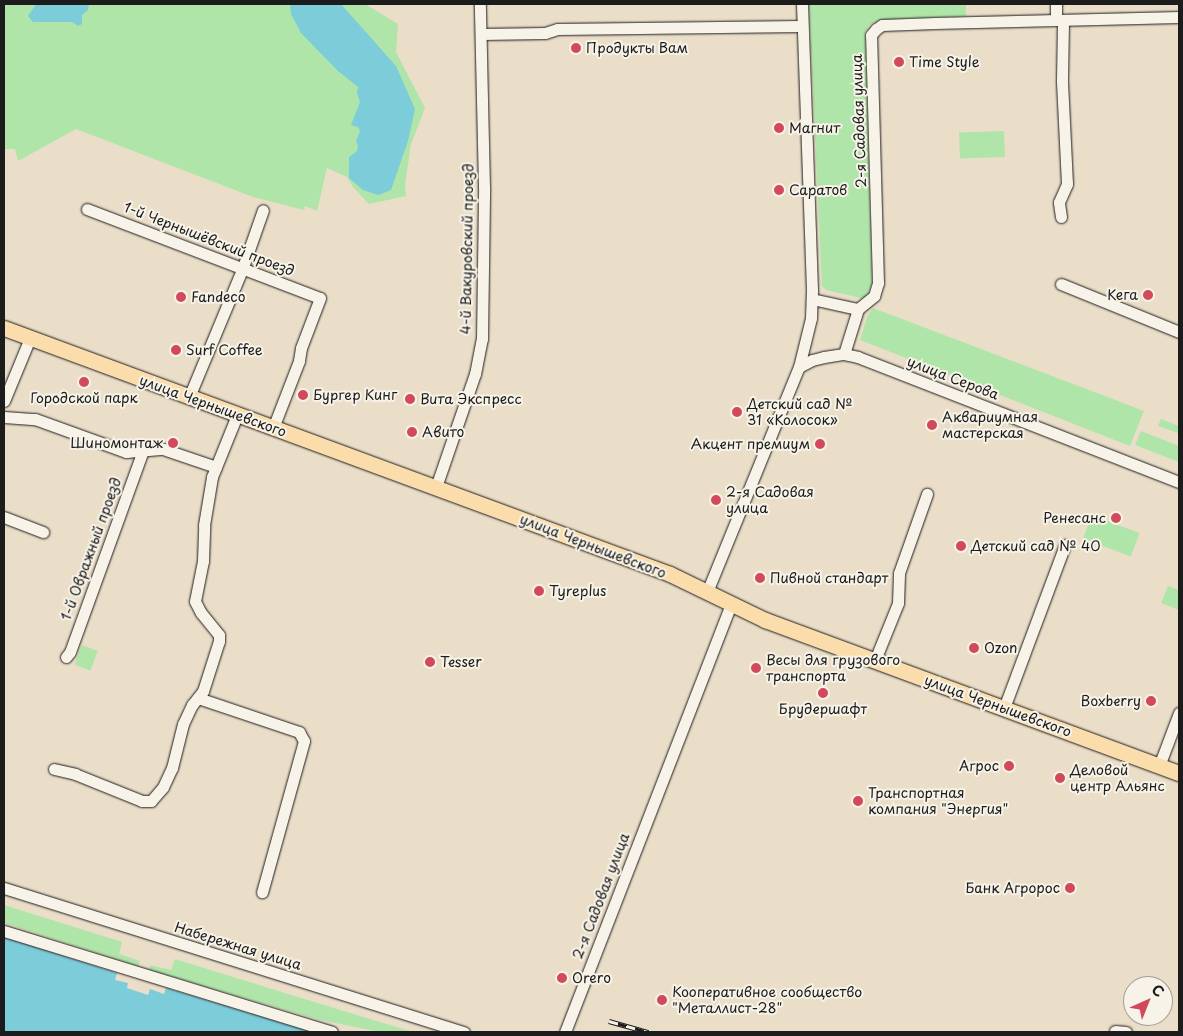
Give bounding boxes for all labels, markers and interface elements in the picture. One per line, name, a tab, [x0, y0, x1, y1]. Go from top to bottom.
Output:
place label: Продукты Вам	[586, 40, 689, 56]
marker: Продукты Вам	[570, 42, 582, 54]
street label: 2-я Садовая улица	[848, 54, 870, 188]
place label: Time Style	[909, 54, 980, 70]
marker: Time Style	[893, 56, 905, 68]
place label: Магнит	[789, 120, 840, 136]
marker: Магнит	[773, 122, 785, 134]
street label: 4-й Вакуровский проезд	[457, 163, 477, 335]
place label: Саратов	[789, 182, 847, 198]
marker: Саратов	[773, 184, 785, 196]
street label: 1-й Чернышёвский проезд	[121, 199, 297, 279]
place label: Кега	[1107, 287, 1138, 303]
place label: Fandeco	[191, 289, 245, 305]
marker: Кега	[1142, 289, 1154, 301]
marker: Fandeco	[175, 291, 187, 303]
place label: Surf Coffee	[186, 342, 264, 358]
marker: Surf Coffee	[170, 344, 182, 356]
street label: улица Серова	[905, 353, 1001, 403]
street label: улица Чернышевского	[137, 371, 289, 441]
marker: Городской парк	[78, 376, 90, 388]
place label: Бургер Кинг	[313, 387, 397, 403]
marker: Бургер Кинг	[297, 389, 309, 401]
place label: Городской парк	[30, 390, 138, 406]
place label: Вита Экспресс	[420, 391, 522, 407]
marker: Вита Экспресс	[404, 393, 416, 405]
place label: Детский сад № 31 «Колосок»	[747, 396, 853, 428]
marker: Детский сад № 31 «Колосок»	[731, 406, 743, 418]
place label: Аквариумная мастерская	[942, 409, 1038, 442]
marker: Аквариумная мастерская	[926, 419, 938, 431]
place label: Авито	[422, 424, 464, 440]
marker: Авито	[406, 426, 418, 438]
place label: Шиномонтаж	[70, 435, 163, 451]
place label: Акцент премиум	[690, 436, 810, 452]
marker: Шиномонтаж	[167, 437, 179, 449]
marker: Акцент премиум	[814, 438, 826, 450]
street label: 1-й Овражный проезд	[57, 475, 125, 623]
place label: 2-я Садовая улица	[726, 484, 814, 516]
marker: 2-я Садовая улица	[710, 494, 722, 506]
street label: улица Чернышевского	[517, 510, 669, 582]
place label: Ренесанс	[1043, 510, 1106, 526]
marker: Ренесанс	[1110, 512, 1122, 524]
place label: Детский сад № 40	[971, 538, 1101, 554]
marker: Детский сад № 40	[955, 540, 967, 552]
place label: Пивной стандарт	[770, 570, 889, 586]
marker: Пивной стандарт	[754, 572, 766, 584]
place label: Tyreplus	[549, 583, 606, 599]
marker: Tyreplus	[533, 585, 545, 597]
place label: Ozon	[984, 640, 1017, 656]
marker: Ozon	[968, 642, 980, 654]
place label: Весы для грузового транспорта	[766, 652, 901, 684]
place label: Tesser	[440, 654, 482, 670]
marker: Tesser	[424, 656, 436, 668]
marker: Весы для грузового транспорта	[750, 662, 762, 674]
street label: улица Чернышевского	[922, 671, 1074, 741]
marker: Брудершафт	[817, 687, 829, 699]
place label: Boxberry	[1081, 693, 1141, 709]
marker: Boxberry	[1145, 695, 1157, 707]
place label: Брудершафт	[779, 701, 867, 717]
place label: Агрос	[959, 758, 999, 774]
marker: Агрос	[1003, 760, 1015, 772]
place label: Деловой центр Альянс	[1070, 762, 1165, 794]
marker: Деловой центр Альянс	[1054, 772, 1066, 784]
place label: Транспортная компания "Энергия"	[868, 785, 1009, 818]
marker: Транспортная компания "Энергия"	[852, 795, 864, 807]
street label: 2-я Садовая улица	[569, 830, 633, 962]
place label: Банк Агророс	[965, 880, 1060, 896]
marker: Банк Агророс	[1064, 882, 1076, 894]
street label: Набережная улица	[172, 919, 304, 973]
place label: Orero	[572, 970, 611, 986]
marker: Orero	[556, 972, 568, 984]
north arrow	[1123, 976, 1173, 1026]
text: С	[1147, 979, 1169, 1002]
place label: Кооперативное сообщество "Металлист-28"	[672, 984, 863, 1016]
marker: Кооперативное сообщество "Металлист-28"	[656, 994, 668, 1006]

